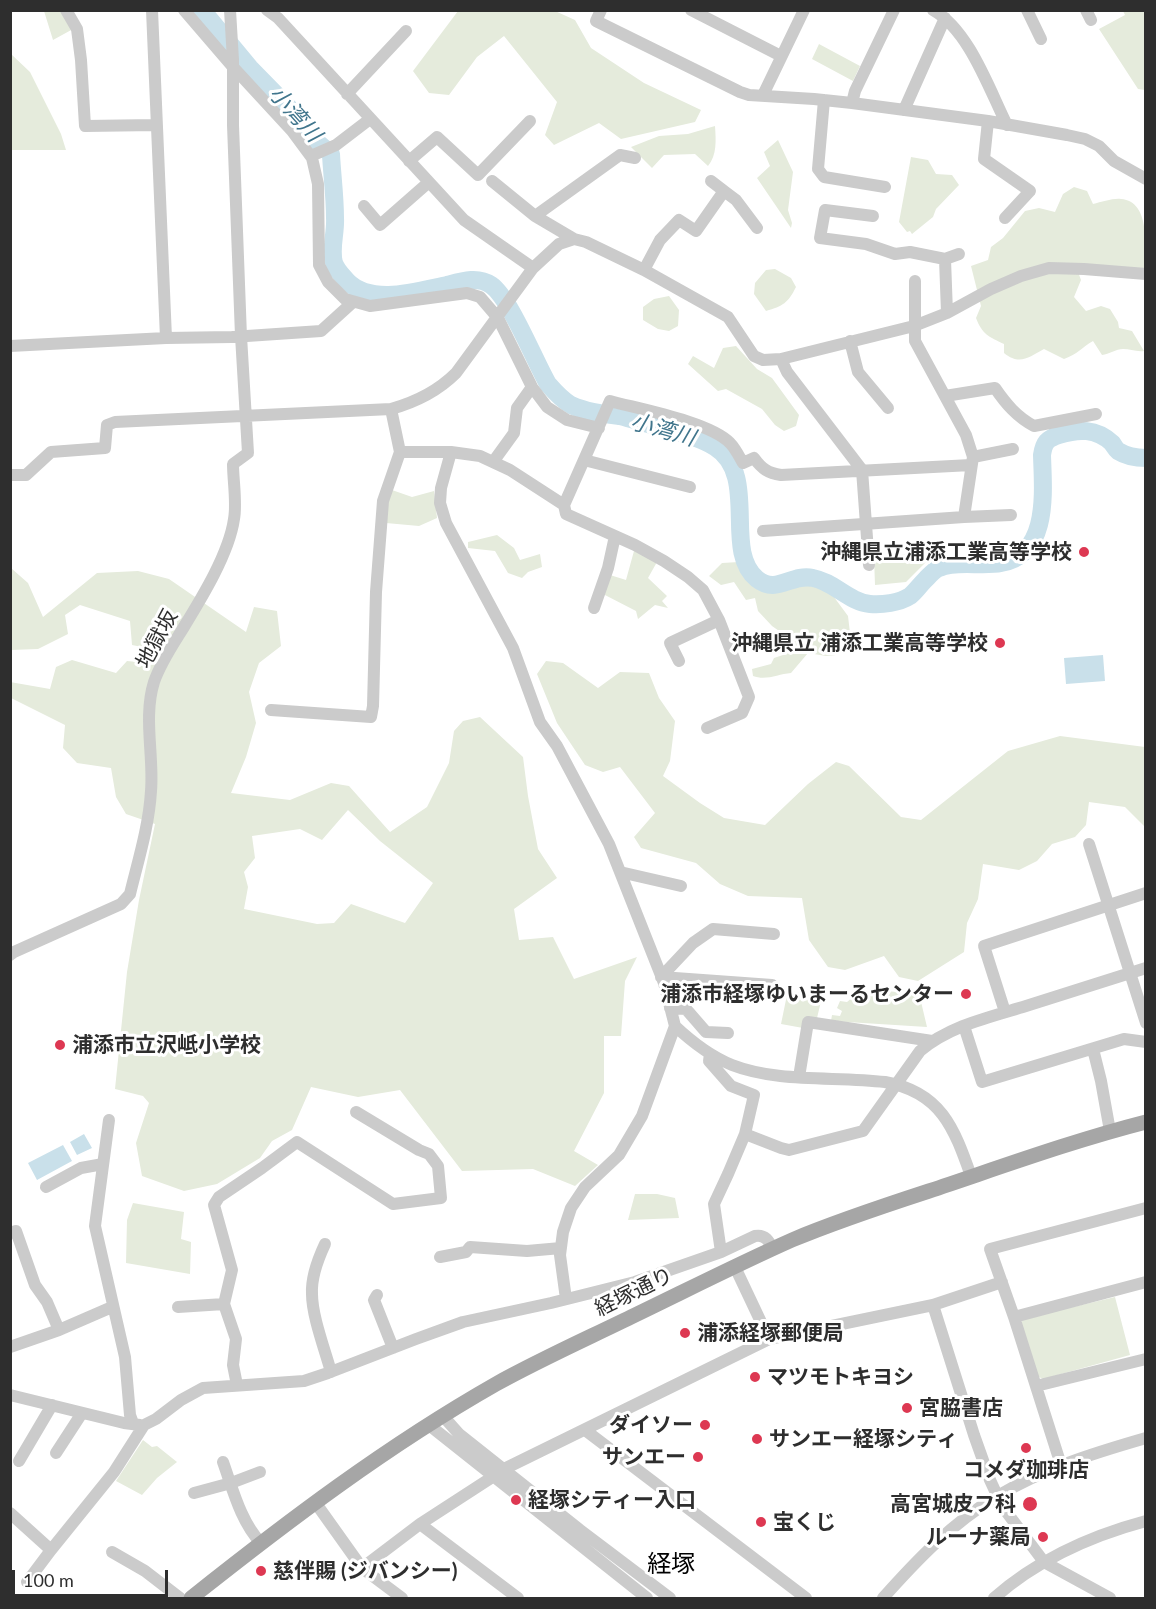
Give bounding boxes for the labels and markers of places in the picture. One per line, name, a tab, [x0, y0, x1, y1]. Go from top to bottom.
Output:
place label: 沖縄県立浦添工業高等学校	[820, 539, 1072, 565]
marker: 沖縄県立浦添工業高等学校	[1077, 545, 1091, 559]
place label: 沖縄県立 浦添工業高等学校	[731, 630, 988, 656]
marker: 沖縄県立 浦添工業高等学校	[993, 636, 1007, 650]
place label: 浦添市経塚ゆいまーるセンター	[660, 981, 954, 1007]
marker: 浦添市経塚ゆいまーるセンター	[959, 987, 973, 1001]
place label: 浦添市立沢岻小学校	[72, 1032, 261, 1058]
marker: 浦添市立沢岻小学校	[53, 1038, 67, 1052]
place label: 浦添経塚郵便局	[697, 1320, 844, 1346]
marker: 浦添経塚郵便局	[678, 1326, 692, 1340]
place label: マツモトキヨシ	[767, 1364, 914, 1390]
marker: マツモトキヨシ	[748, 1370, 762, 1384]
place label: 宮脇書店	[919, 1395, 1003, 1421]
marker: 宮脇書店	[900, 1401, 914, 1415]
place label: ダイソー	[609, 1412, 693, 1438]
marker: ダイソー	[698, 1418, 712, 1432]
place label: サンエー経塚シティ	[769, 1426, 958, 1452]
marker: サンエー経塚シティ	[750, 1432, 764, 1446]
marker: コメダ珈琲店	[1019, 1441, 1033, 1455]
place label: サンエー	[602, 1444, 686, 1470]
marker: サンエー	[691, 1450, 705, 1464]
place label: コメダ珈琲店	[963, 1457, 1089, 1483]
place label: 経塚シティー入口	[528, 1487, 696, 1513]
place label: 高宮城皮フ科	[890, 1491, 1016, 1517]
marker: 経塚シティー入口	[509, 1493, 523, 1507]
marker: 高宮城皮フ科	[1021, 1495, 1039, 1513]
place label: 宝くじ	[773, 1509, 836, 1535]
marker: 宝くじ	[754, 1515, 768, 1529]
place label: ルーナ薬局	[926, 1524, 1031, 1550]
marker: ルーナ薬局	[1036, 1530, 1050, 1544]
place label: 慈伴賜 (ジバンシー)	[273, 1558, 458, 1584]
marker: 慈伴賜 (ジバンシー)	[254, 1564, 268, 1578]

